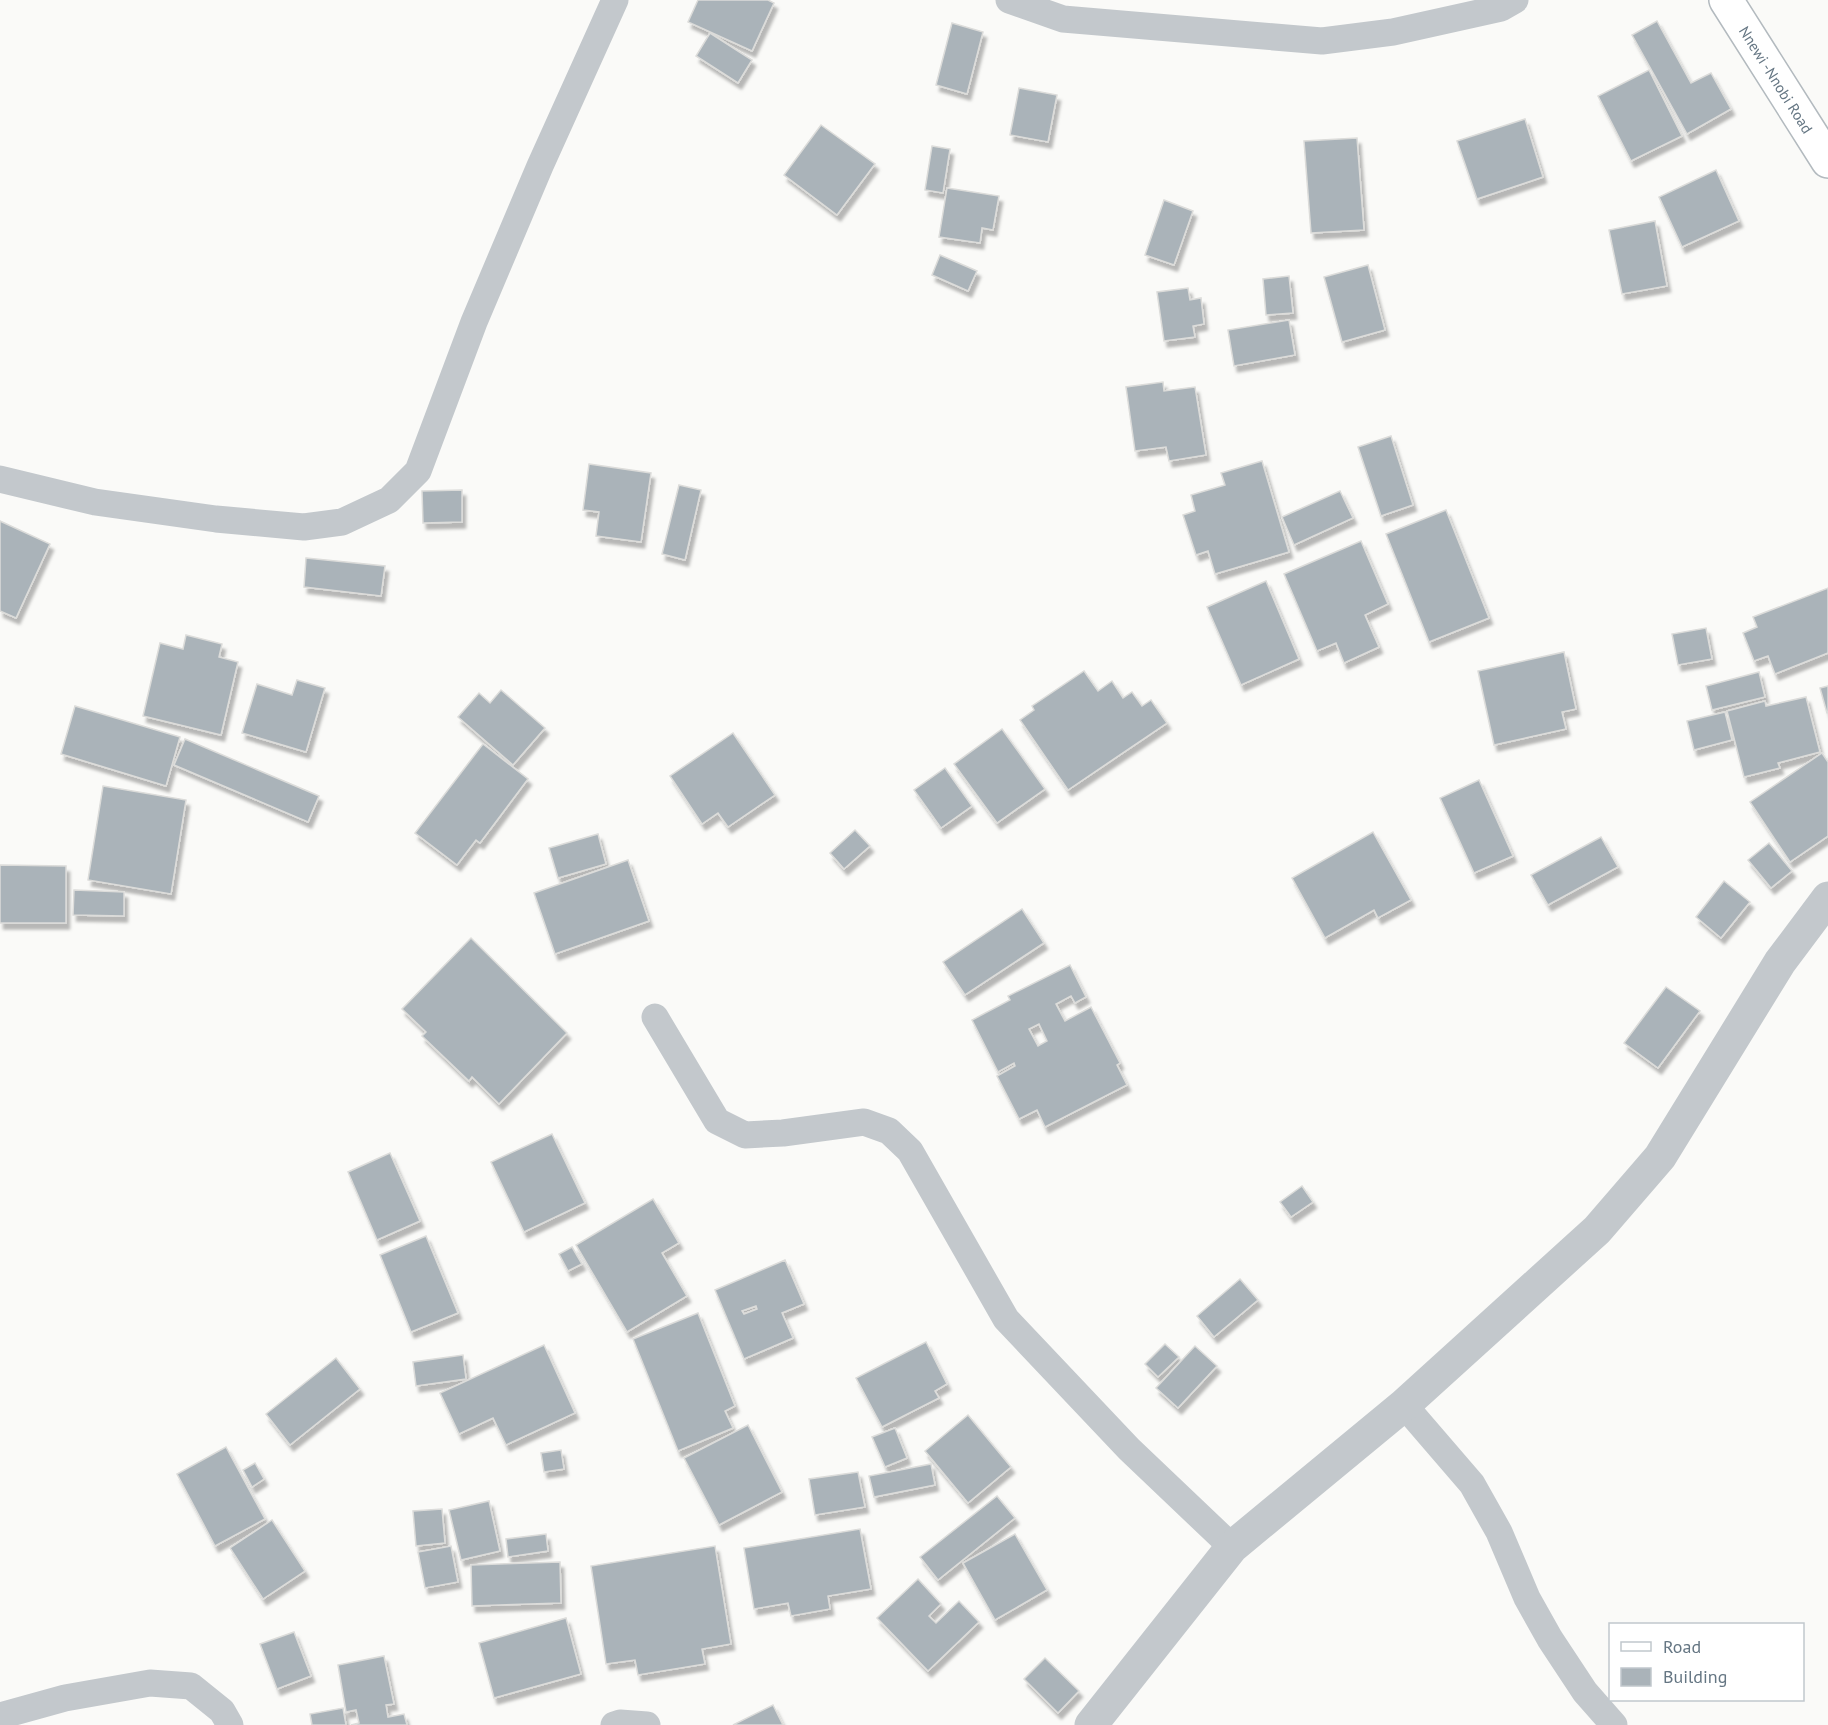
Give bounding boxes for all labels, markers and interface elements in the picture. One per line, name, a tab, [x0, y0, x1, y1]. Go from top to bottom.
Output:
street label: Nnewi -Nnobi Road	[1735, 22, 1817, 137]
legend	[1609, 1623, 1804, 1701]
text: Road	[1663, 1635, 1701, 1658]
text: Building	[1663, 1665, 1727, 1688]

